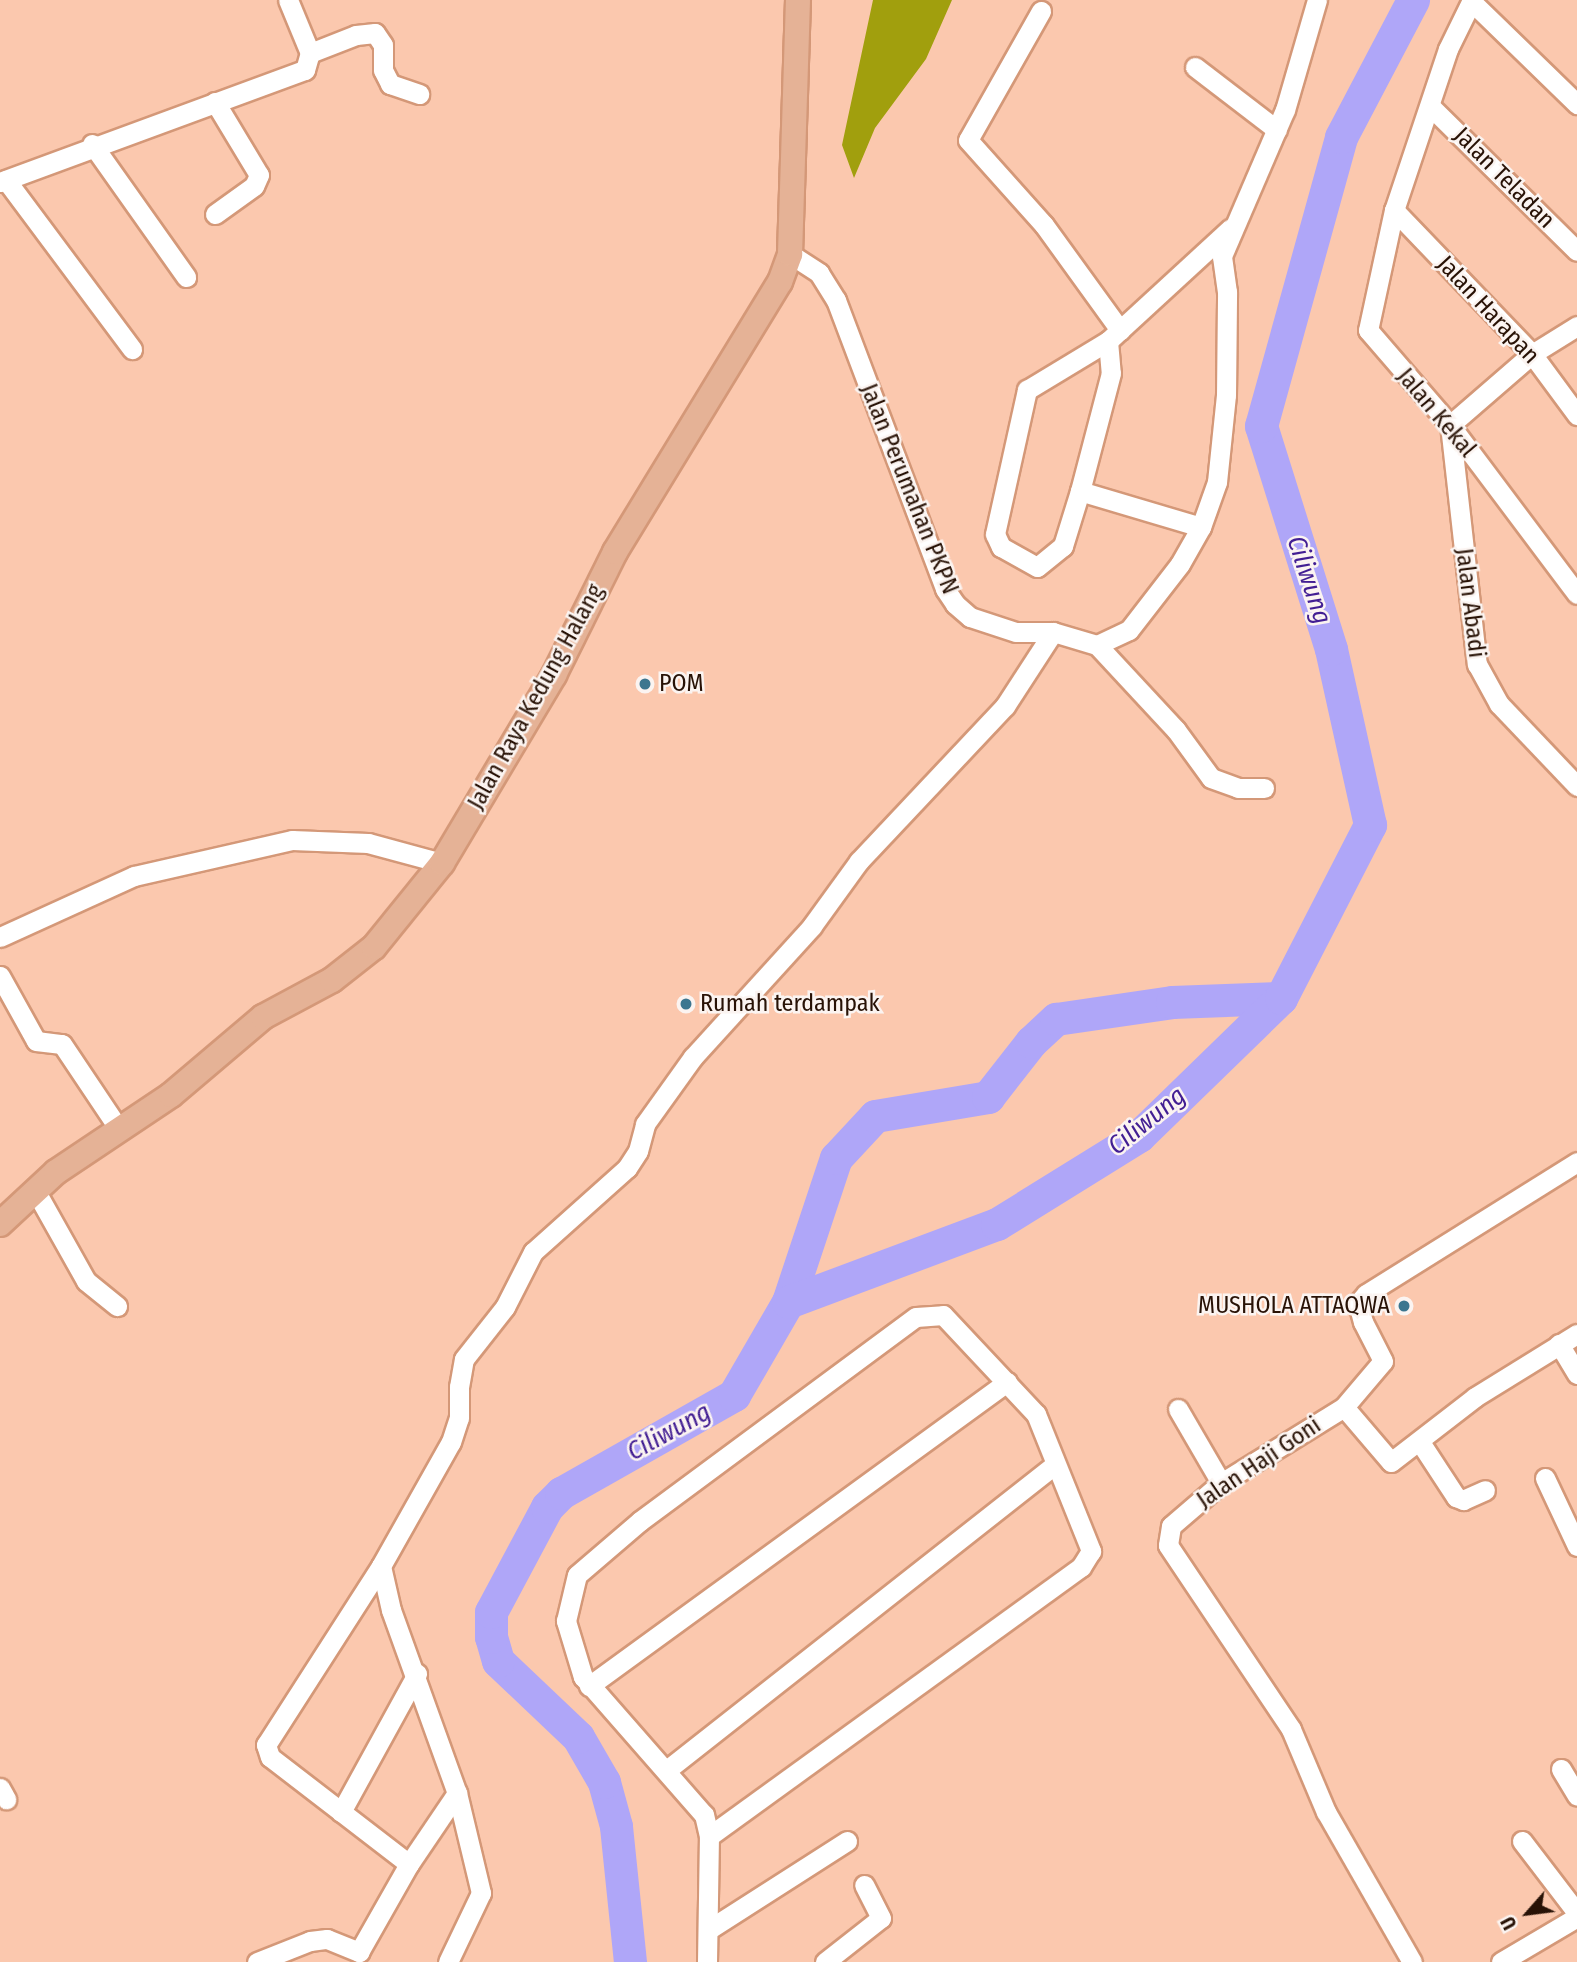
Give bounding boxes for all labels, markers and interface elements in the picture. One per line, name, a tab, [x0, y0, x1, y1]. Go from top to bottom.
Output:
street label: Jalan Teladan	[1447, 121, 1561, 235]
street label: Jalan Harapan	[1431, 250, 1545, 370]
street label: Jalan Kekal	[1391, 363, 1481, 463]
street label: Jalan Perumahan PKPN	[854, 380, 964, 598]
water label: Ciliwung	[1280, 532, 1338, 628]
street label: Jalan Abadi	[1449, 547, 1491, 659]
street label: Jalan Raya Kedung Halang	[462, 579, 610, 815]
place label: POM	[659, 670, 704, 698]
marker: POM	[637, 676, 653, 692]
place label: Rumah terdampak	[700, 990, 880, 1018]
marker: Rumah terdampak	[678, 996, 694, 1012]
water label: Ciliwung	[1102, 1080, 1192, 1162]
place label: MUSHOLA ATTAQWA	[1198, 1292, 1390, 1320]
marker: MUSHOLA ATTAQWA	[1396, 1298, 1412, 1314]
water label: Ciliwung	[622, 1396, 716, 1468]
street label: Jalan Haji Goni	[1192, 1411, 1326, 1515]
north arrow	[1493, 1878, 1563, 1948]
text: U	[1496, 1913, 1522, 1933]

